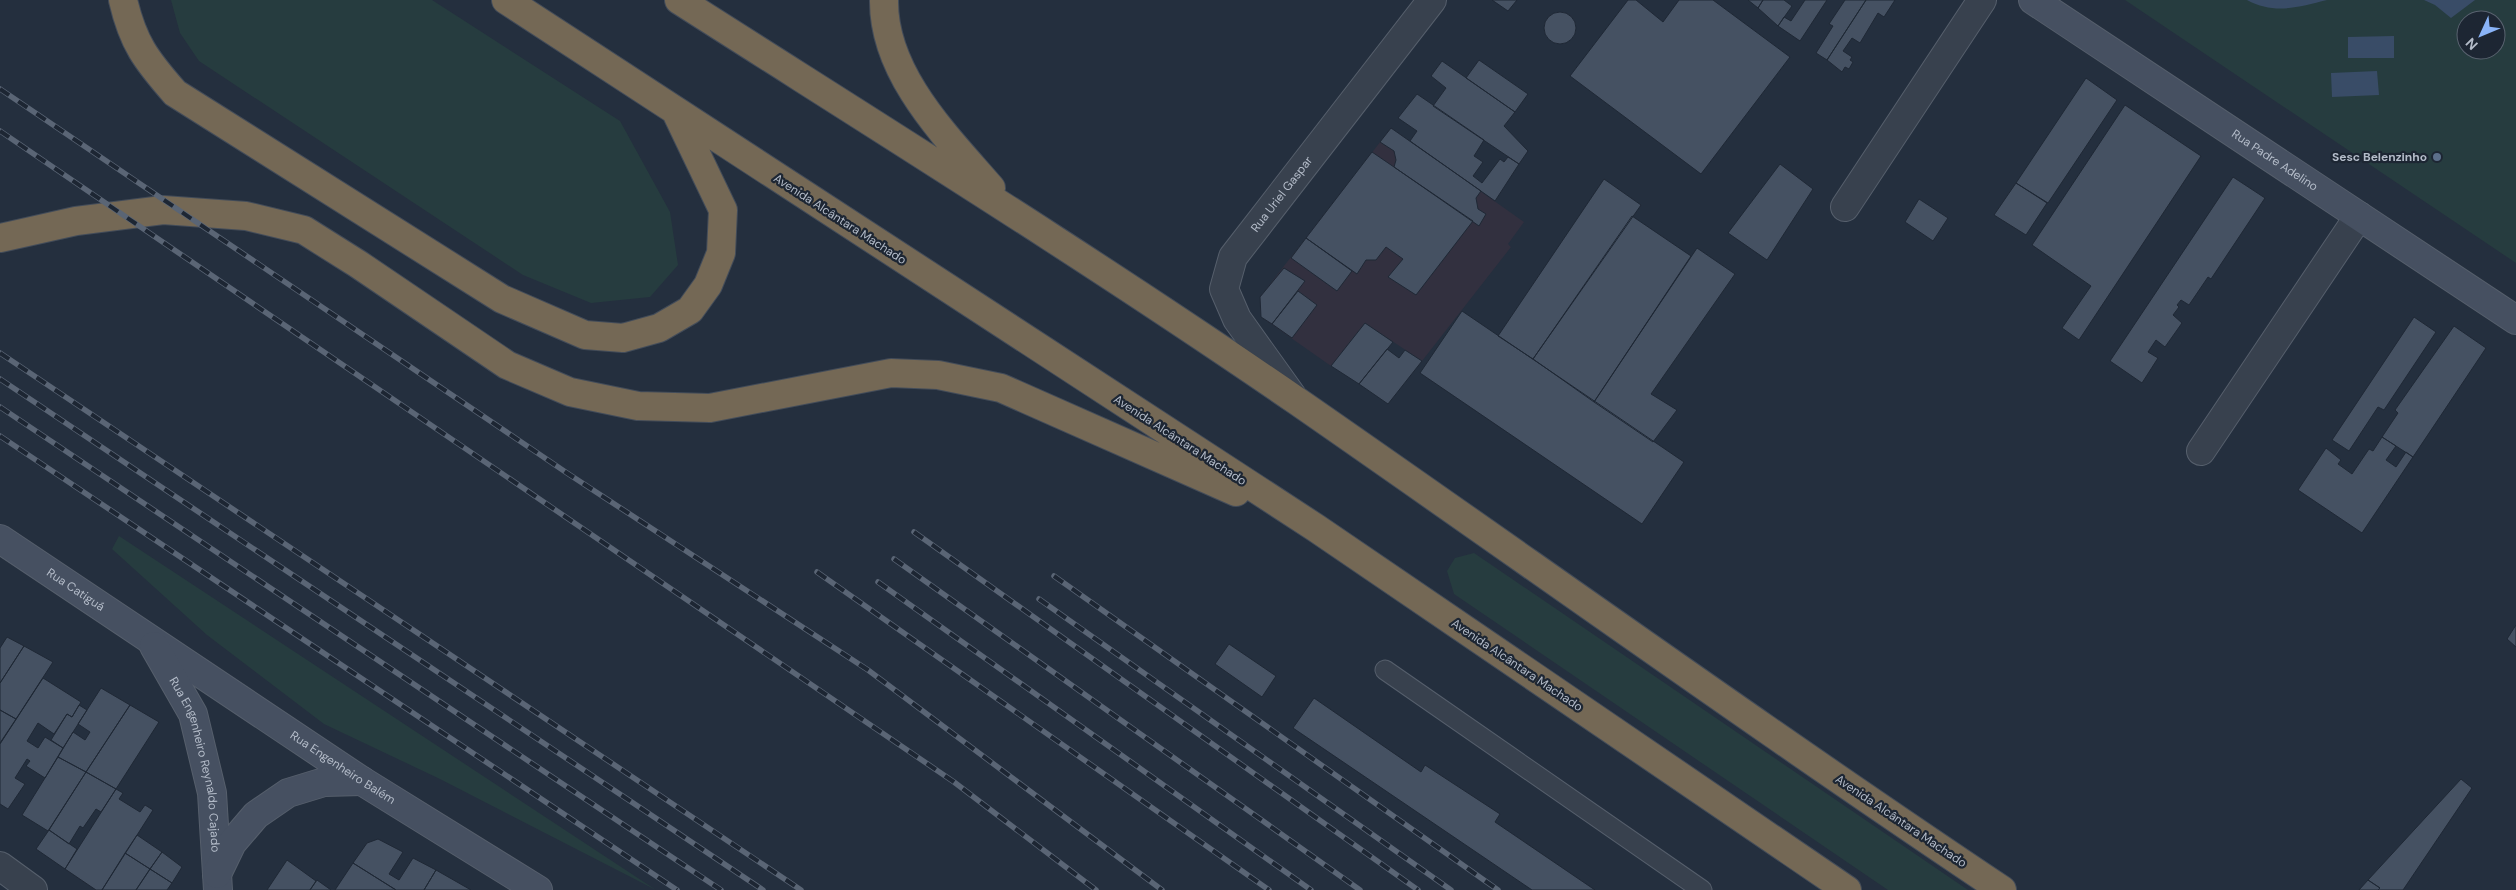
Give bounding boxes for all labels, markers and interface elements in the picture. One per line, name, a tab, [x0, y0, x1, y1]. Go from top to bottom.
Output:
north arrow	[2456, 10, 2506, 60]
text: N	[2462, 34, 2482, 54]
street label: Rua Padre Adelino	[2228, 126, 2321, 195]
place label: Sesc Belenzinho	[2332, 149, 2427, 165]
marker: Sesc Belenzinho	[2431, 151, 2443, 163]
street label: Rua Uriel Gaspar	[1247, 153, 1316, 235]
street label: Avenida Alcântara Machado	[771, 170, 909, 268]
street label: Avenida Alcântara Machado	[1111, 391, 1249, 489]
street label: Rua Catiguá	[44, 564, 108, 615]
street label: Avenida Alcântara Machado	[1448, 615, 1586, 715]
street label: Rua Engenheiro Reynaldo Cajado	[165, 674, 224, 853]
street label: Rua Engenheiro Balém	[287, 727, 398, 808]
street label: Avenida Alcântara Machado	[1832, 771, 1970, 871]

